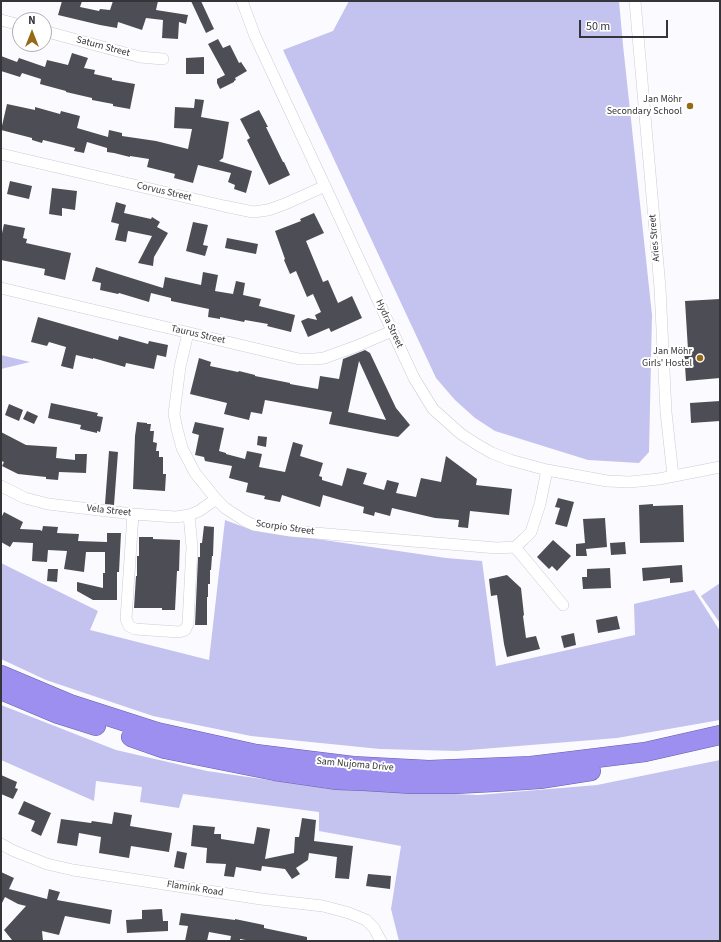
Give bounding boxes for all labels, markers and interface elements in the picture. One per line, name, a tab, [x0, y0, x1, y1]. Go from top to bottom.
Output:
north arrow	[12, 12, 52, 52]
scale bar	[581, 12, 670, 38]
text: N	[28, 13, 36, 28]
text: 50 m	[586, 18, 610, 35]
street label: Saturn Street	[75, 34, 131, 60]
place label: Jan Möhr Secondary School	[607, 94, 682, 118]
marker: Jan Möhr Secondary School	[685, 101, 695, 111]
street label: Corvus Street	[135, 180, 193, 204]
street label: Aries Street	[647, 214, 663, 262]
street label: Hydra Street	[373, 298, 405, 350]
street label: Taurus Street	[170, 323, 226, 347]
place label: Jan Möhr Girls' Hostel	[642, 346, 692, 370]
marker: Jan Möhr Girls' Hostel	[695, 353, 705, 363]
street label: Vela Street	[86, 503, 132, 519]
street label: Scorpio Street	[255, 518, 315, 538]
street label: Sam Nujoma Drive	[316, 756, 394, 774]
street label: Flamink Road	[166, 879, 224, 899]

